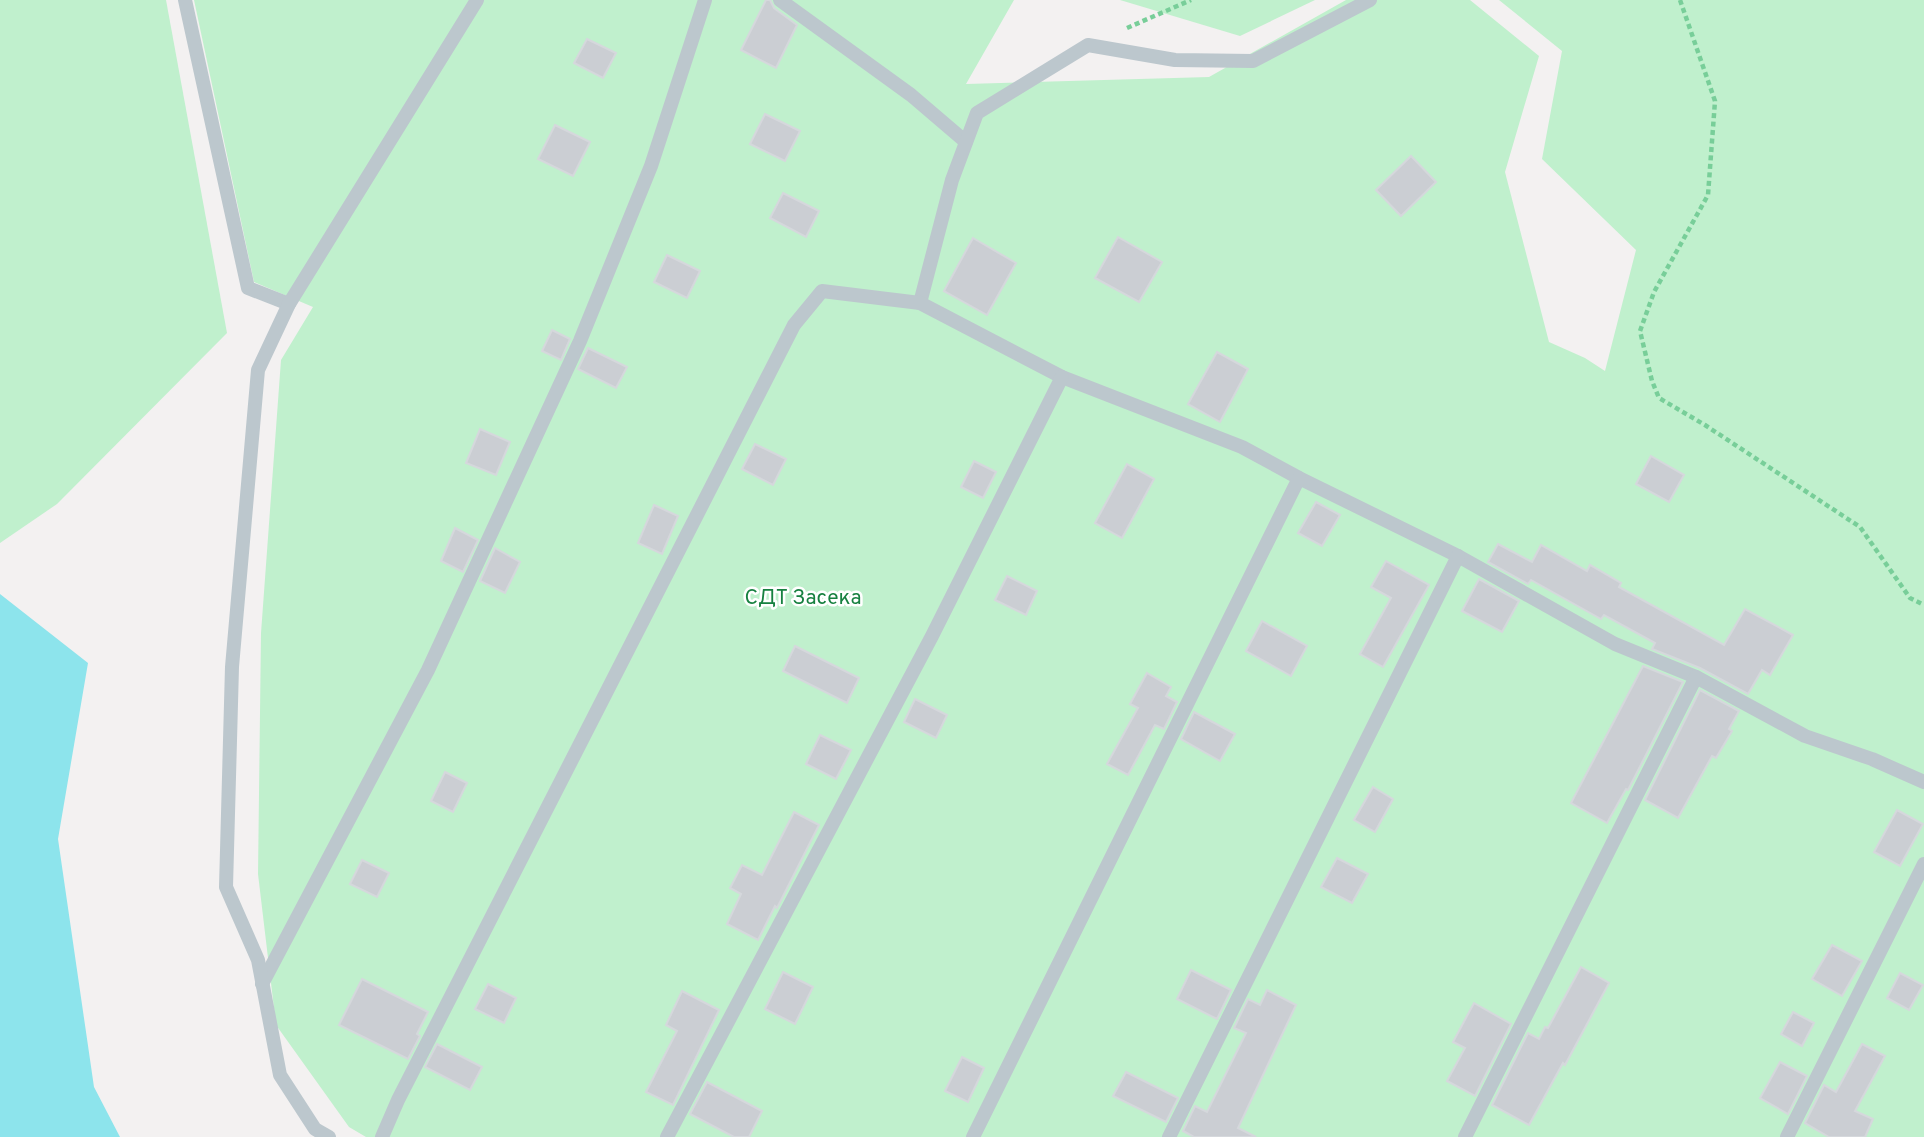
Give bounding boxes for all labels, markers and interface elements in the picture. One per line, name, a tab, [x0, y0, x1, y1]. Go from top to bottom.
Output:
park label: СДТ Засека	[744, 585, 862, 612]

